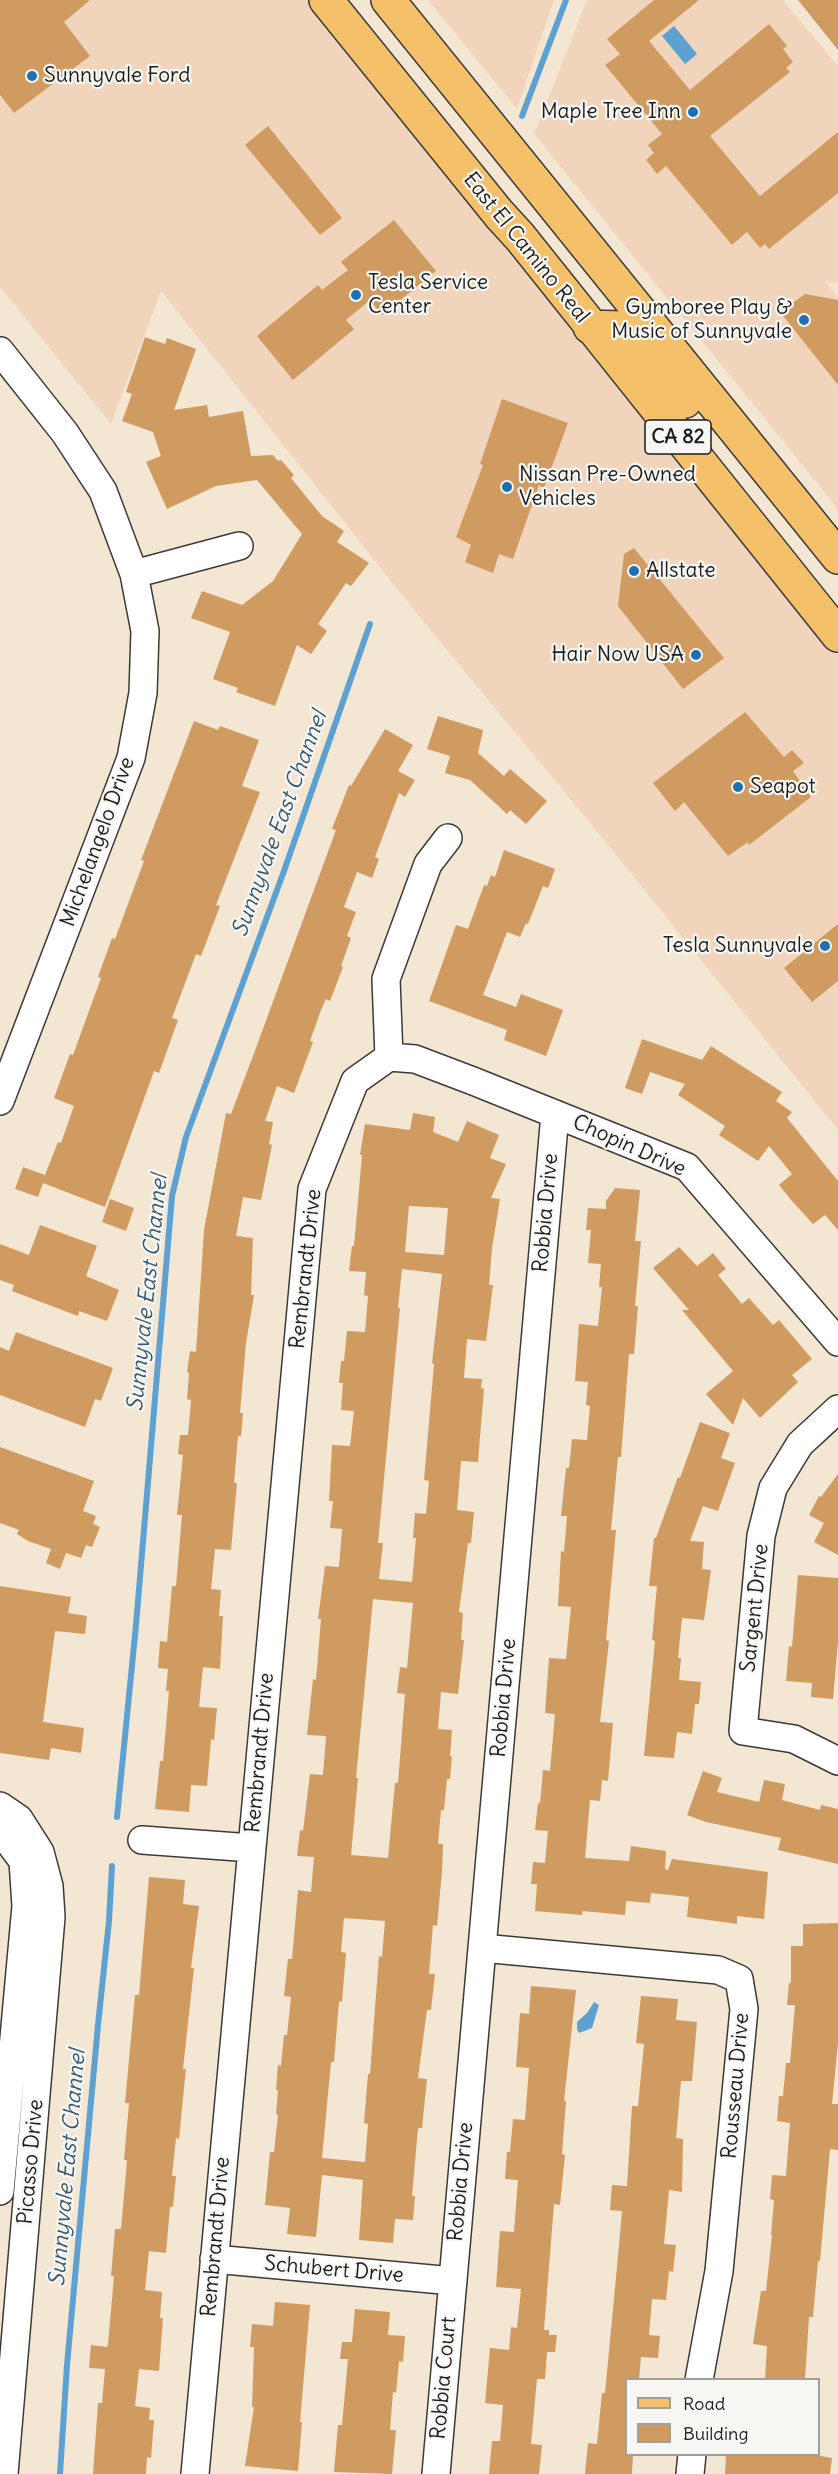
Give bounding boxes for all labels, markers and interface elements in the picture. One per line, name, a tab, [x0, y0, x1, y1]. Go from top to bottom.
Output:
place label: Sunnyvale Ford	[44, 63, 191, 89]
marker: Sunnyvale Ford	[25, 69, 39, 83]
place label: Maple Tree Inn	[541, 99, 681, 125]
marker: Maple Tree Inn	[686, 105, 700, 119]
street label: East El Camino Real	[458, 168, 594, 328]
place label: Tesla Service Center	[368, 270, 488, 320]
marker: Tesla Service Center	[349, 288, 363, 302]
place label: Gymboree Play & Music of Sunnyvale	[611, 295, 792, 345]
marker: Gymboree Play & Music of Sunnyvale	[797, 313, 811, 327]
road number: CA 82	[645, 420, 711, 454]
place label: Nissan Pre-Owned Vehicles	[519, 462, 696, 512]
marker: Nissan Pre-Owned Vehicles	[500, 480, 514, 494]
place label: Allstate	[646, 558, 716, 584]
marker: Allstate	[627, 564, 641, 578]
place label: Hair Now USA	[552, 642, 684, 668]
marker: Hair Now USA	[689, 648, 703, 662]
water label: Sunnyvale East Channel	[227, 708, 333, 940]
street label: Michelangelo Drive	[56, 754, 140, 930]
place label: Seapot	[750, 774, 816, 800]
marker: Seapot	[731, 780, 745, 794]
place label: Tesla Sunnyvale	[663, 933, 813, 959]
marker: Tesla Sunnyvale	[818, 939, 832, 953]
street label: Chopin Drive	[568, 1110, 690, 1182]
street label: Robbia Drive	[528, 1152, 564, 1274]
water label: Sunnyvale East Channel	[122, 1173, 174, 1413]
street label: Rembrandt Drive	[285, 1188, 327, 1350]
street label: Sargent Drive	[736, 1543, 774, 1673]
street label: Robbia Drive	[486, 1637, 522, 1759]
street label: Rembrandt Drive	[240, 1672, 280, 1834]
street label: Rousseau Drive	[717, 2012, 755, 2160]
water label: Sunnyvale East Channel	[44, 2048, 92, 2288]
street label: Picasso Drive	[13, 2098, 49, 2226]
street label: Robbia Drive	[443, 2121, 479, 2243]
street label: Rembrandt Drive	[196, 2156, 236, 2318]
street label: Schubert Drive	[263, 2251, 405, 2289]
street label: Robbia Court	[426, 2316, 462, 2440]
legend	[625, 2378, 820, 2456]
text: Road	[683, 2392, 725, 2415]
text: Building	[683, 2422, 748, 2445]

